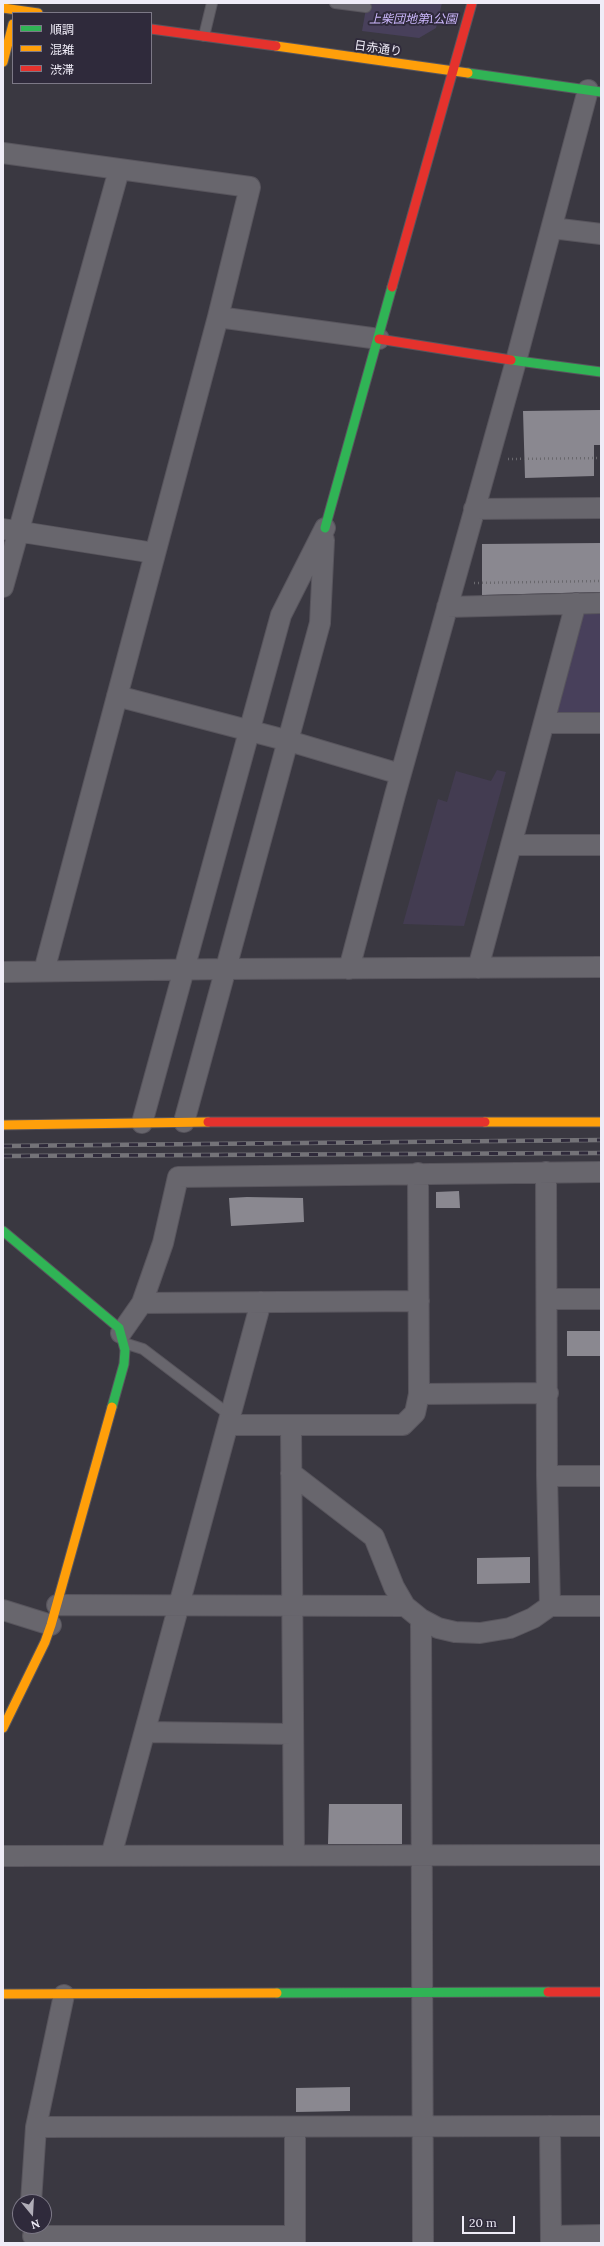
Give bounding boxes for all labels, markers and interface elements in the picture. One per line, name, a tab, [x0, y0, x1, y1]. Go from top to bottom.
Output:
legend	[12, 12, 152, 84]
park label: 上柴団地第1公園	[369, 13, 457, 27]
text: 順調	[50, 22, 74, 37]
street label: 日赤通り	[353, 39, 403, 59]
text: 混雑	[50, 42, 74, 57]
text: 渋滞	[50, 62, 74, 77]
north arrow	[12, 2194, 52, 2234]
scale bar	[464, 2208, 517, 2234]
text: 20 m	[469, 2215, 497, 2230]
text: N	[29, 2216, 42, 2232]

